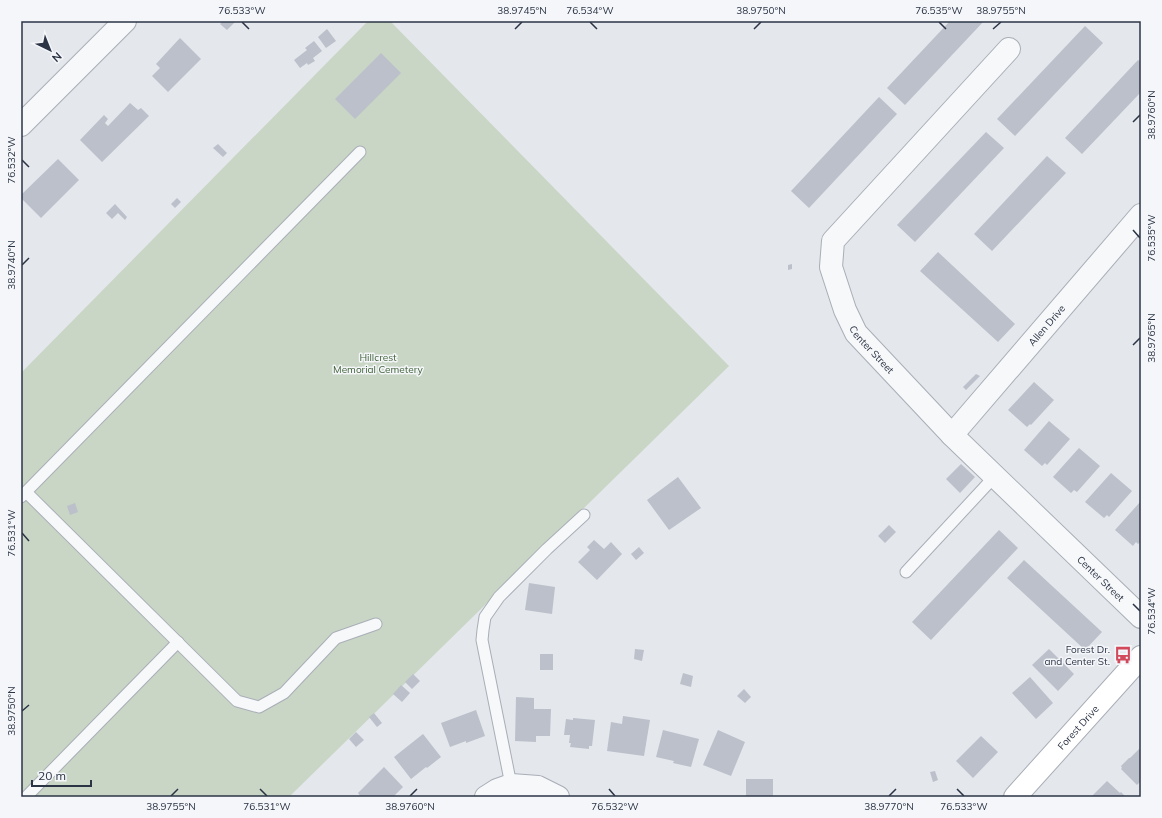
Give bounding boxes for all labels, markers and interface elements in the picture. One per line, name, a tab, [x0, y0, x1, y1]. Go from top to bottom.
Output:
text: 76.533°W	[218, 4, 266, 17]
text: 38.9745°N	[497, 4, 547, 17]
text: 76.534°W	[566, 4, 614, 17]
text: 38.9750°N	[736, 4, 786, 17]
text: 76.535°W	[915, 4, 963, 17]
text: 38.9755°N	[976, 4, 1026, 17]
north arrow	[30, 30, 70, 70]
text: N	[49, 49, 65, 65]
text: 38.9760°N	[1145, 90, 1158, 140]
text: 76.532°W	[5, 136, 18, 184]
text: 76.535°W	[1145, 214, 1158, 262]
text: 38.9740°N	[5, 240, 18, 290]
street label: Allen Drive	[1026, 302, 1068, 349]
text: 38.9765°N	[1145, 313, 1158, 363]
street label: Center Street	[846, 324, 897, 377]
park label: Hillcrest Memorial Cemetery	[333, 351, 424, 376]
text: 76.531°W	[5, 509, 18, 557]
street label: Center Street	[1074, 553, 1127, 605]
text: 76.534°W	[1145, 587, 1158, 635]
place label: Forest Dr. and Center St.	[1044, 643, 1110, 668]
bus stop icon: Forest Dr. and Center St.	[1113, 645, 1133, 665]
text: 38.9750°N	[5, 686, 18, 736]
street label: Forest Drive	[1055, 703, 1102, 752]
scale bar	[32, 762, 91, 788]
text: 20 m	[38, 768, 66, 783]
text: 38.9755°N	[146, 800, 196, 813]
text: 76.531°W	[243, 800, 291, 813]
text: 38.9760°N	[385, 800, 435, 813]
text: 76.532°W	[591, 800, 639, 813]
text: 38.9770°N	[864, 800, 914, 813]
text: 76.533°W	[940, 800, 988, 813]

